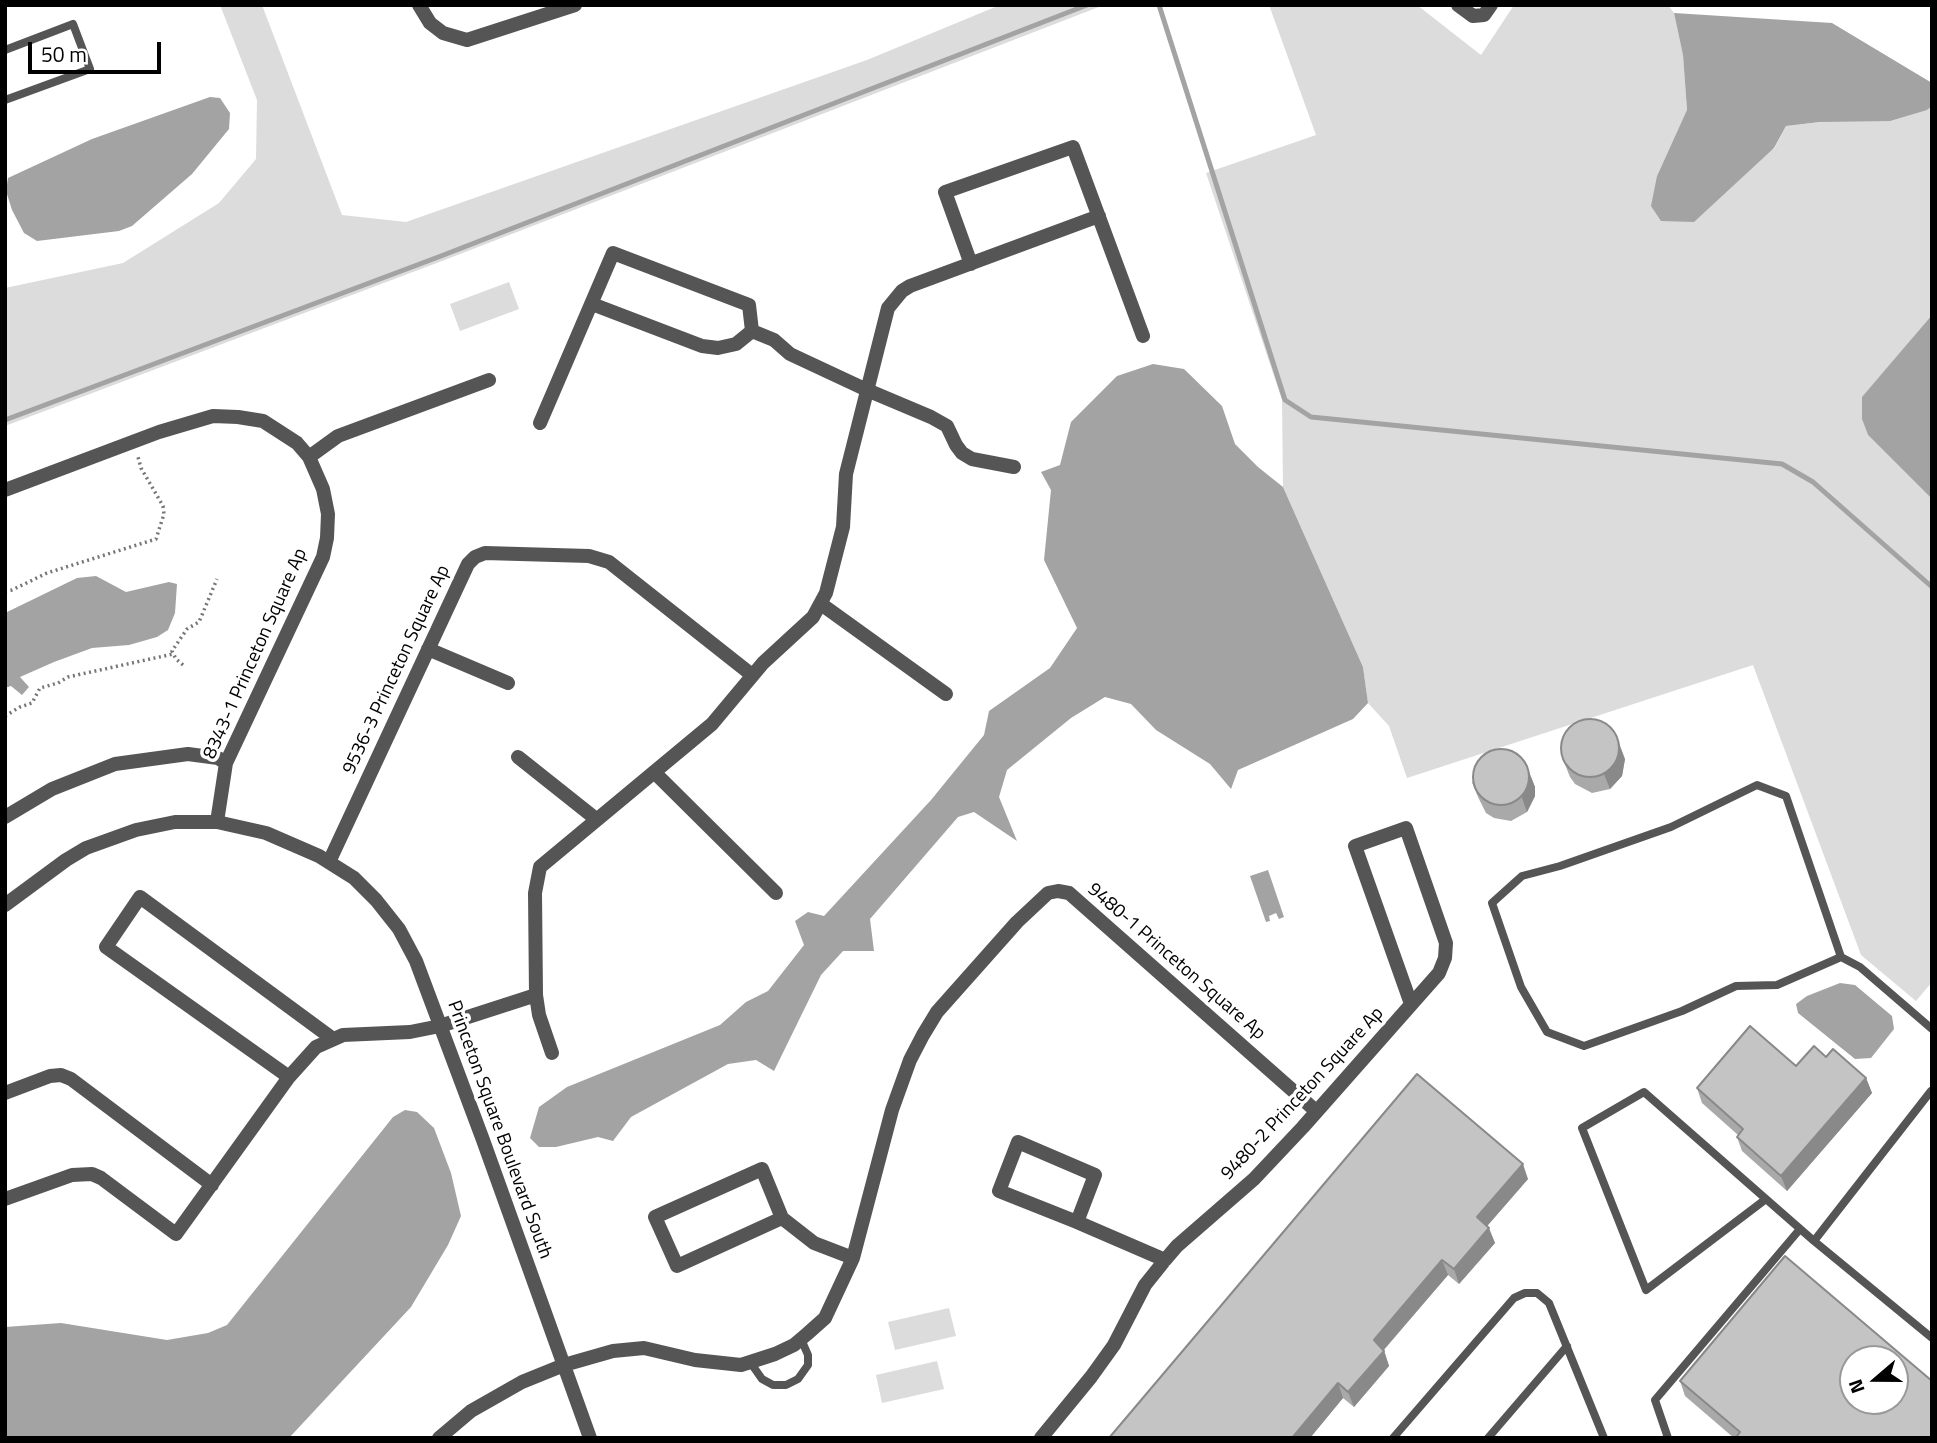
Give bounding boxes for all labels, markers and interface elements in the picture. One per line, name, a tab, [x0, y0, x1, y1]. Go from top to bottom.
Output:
scale bar	[32, 28, 164, 72]
text: 50 m	[41, 38, 87, 70]
street label: 8343-1 Princeton Square Ap	[199, 545, 313, 763]
street label: 9536-3 Princeton Square Ap	[338, 562, 456, 778]
street label: 9480-1 Princeton Square Ap	[1082, 879, 1270, 1045]
street label: Princeton Square Boulevard South	[442, 998, 556, 1262]
street label: 9480-2 Princeton Square Ap	[1217, 1003, 1389, 1185]
north arrow	[1839, 1345, 1909, 1415]
text: N	[1840, 1376, 1872, 1398]

